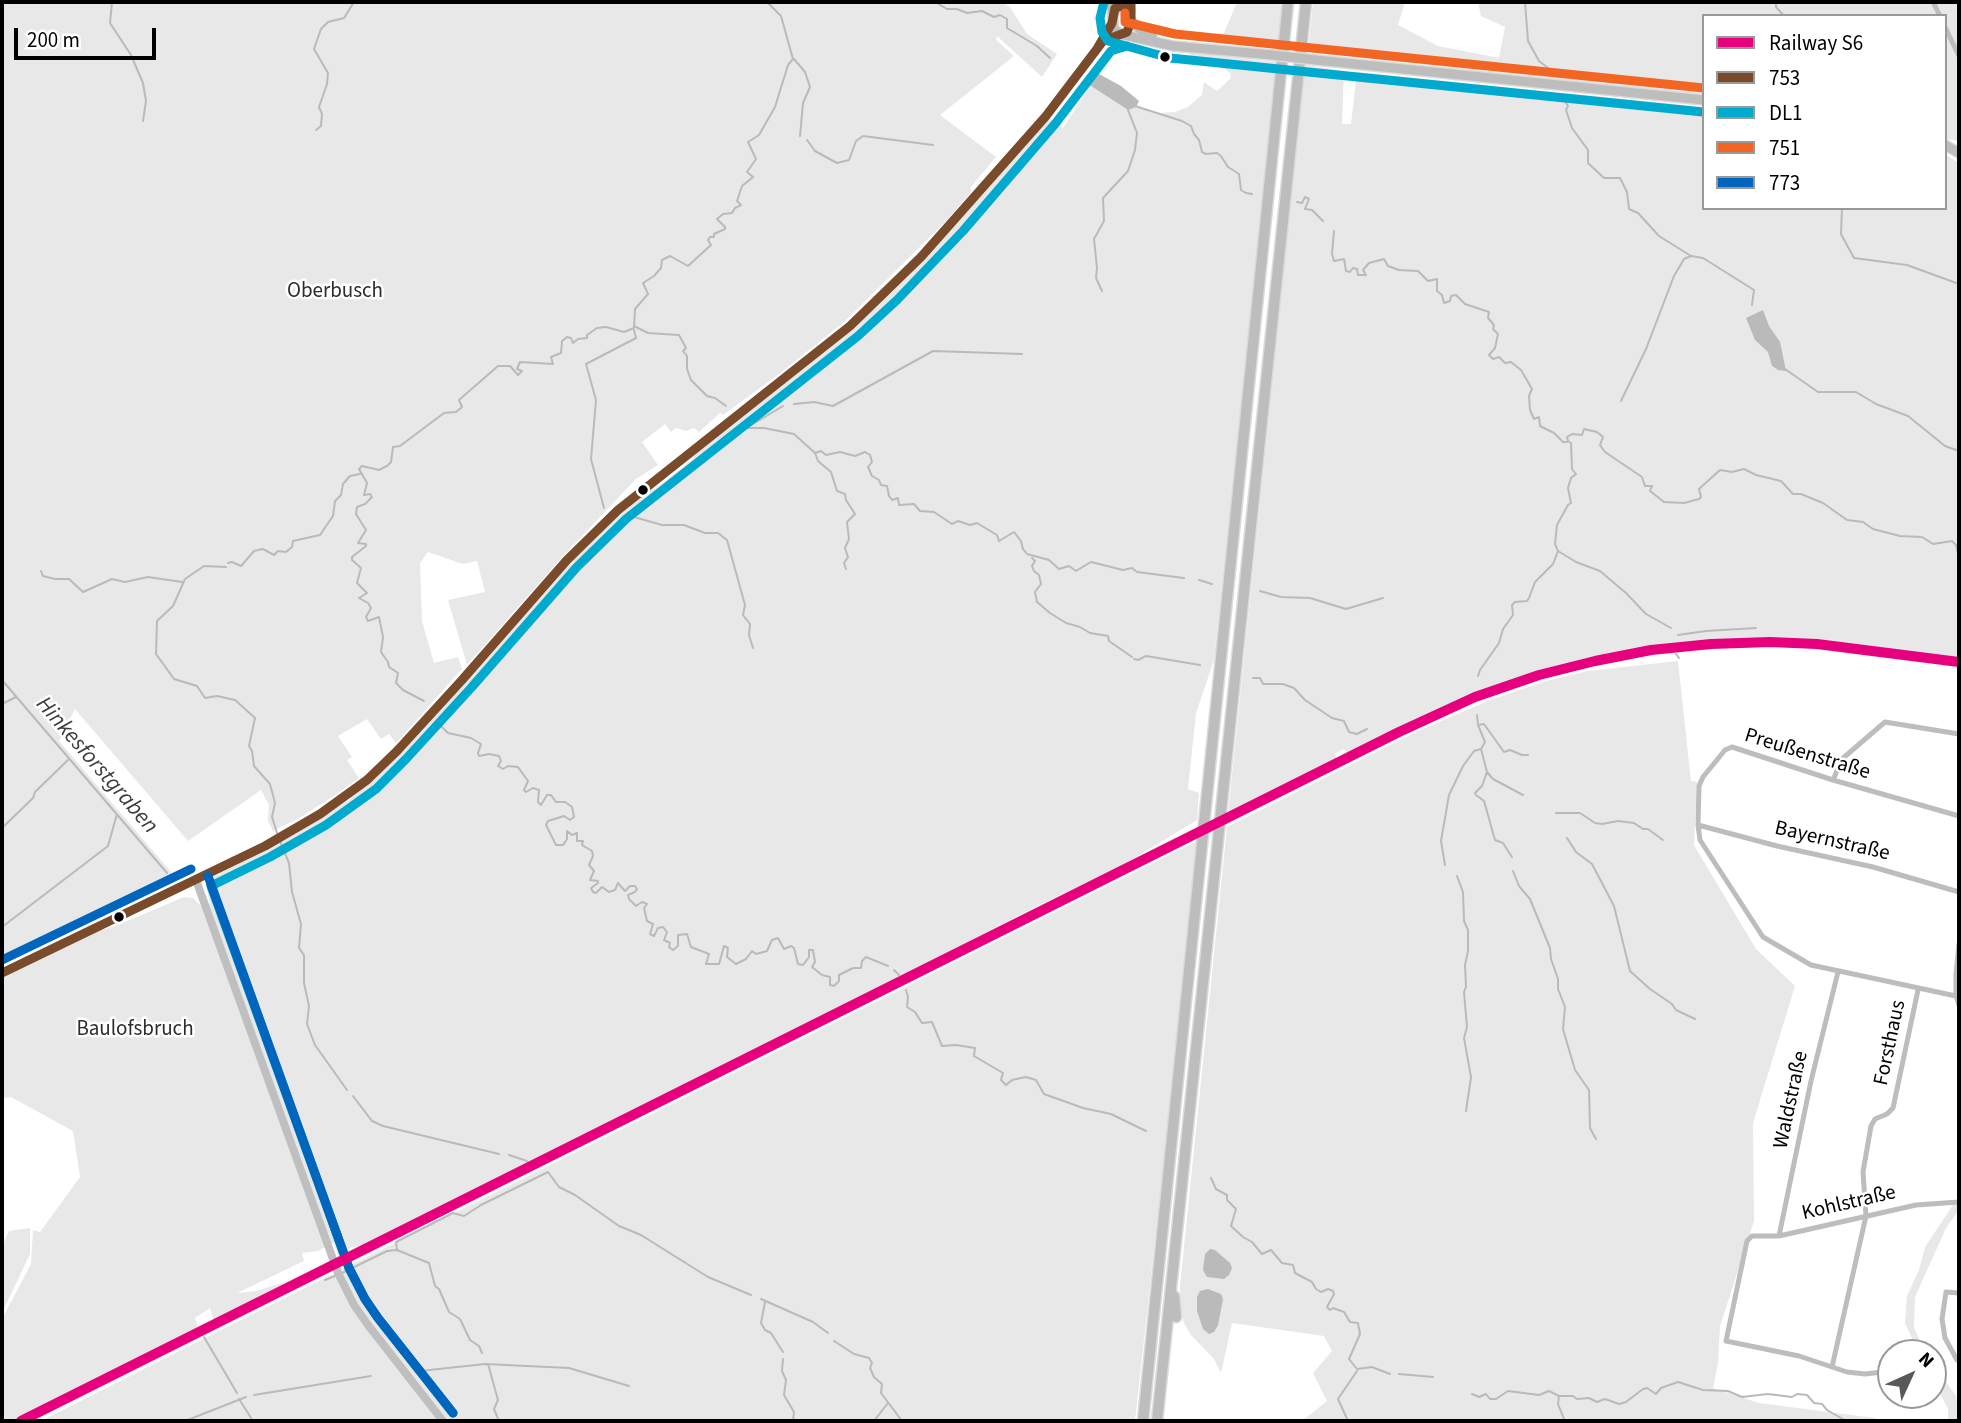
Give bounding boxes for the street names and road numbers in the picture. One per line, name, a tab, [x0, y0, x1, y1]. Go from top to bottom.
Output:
street label: Preußenstraße	[1741, 724, 1873, 786]
street label: Bayernstraße	[1772, 817, 1892, 867]
street label: Forsthaus	[1870, 998, 1912, 1088]
street label: Waldstraße	[1769, 1049, 1815, 1151]
street label: Kohlstraße	[1800, 1181, 1898, 1227]

